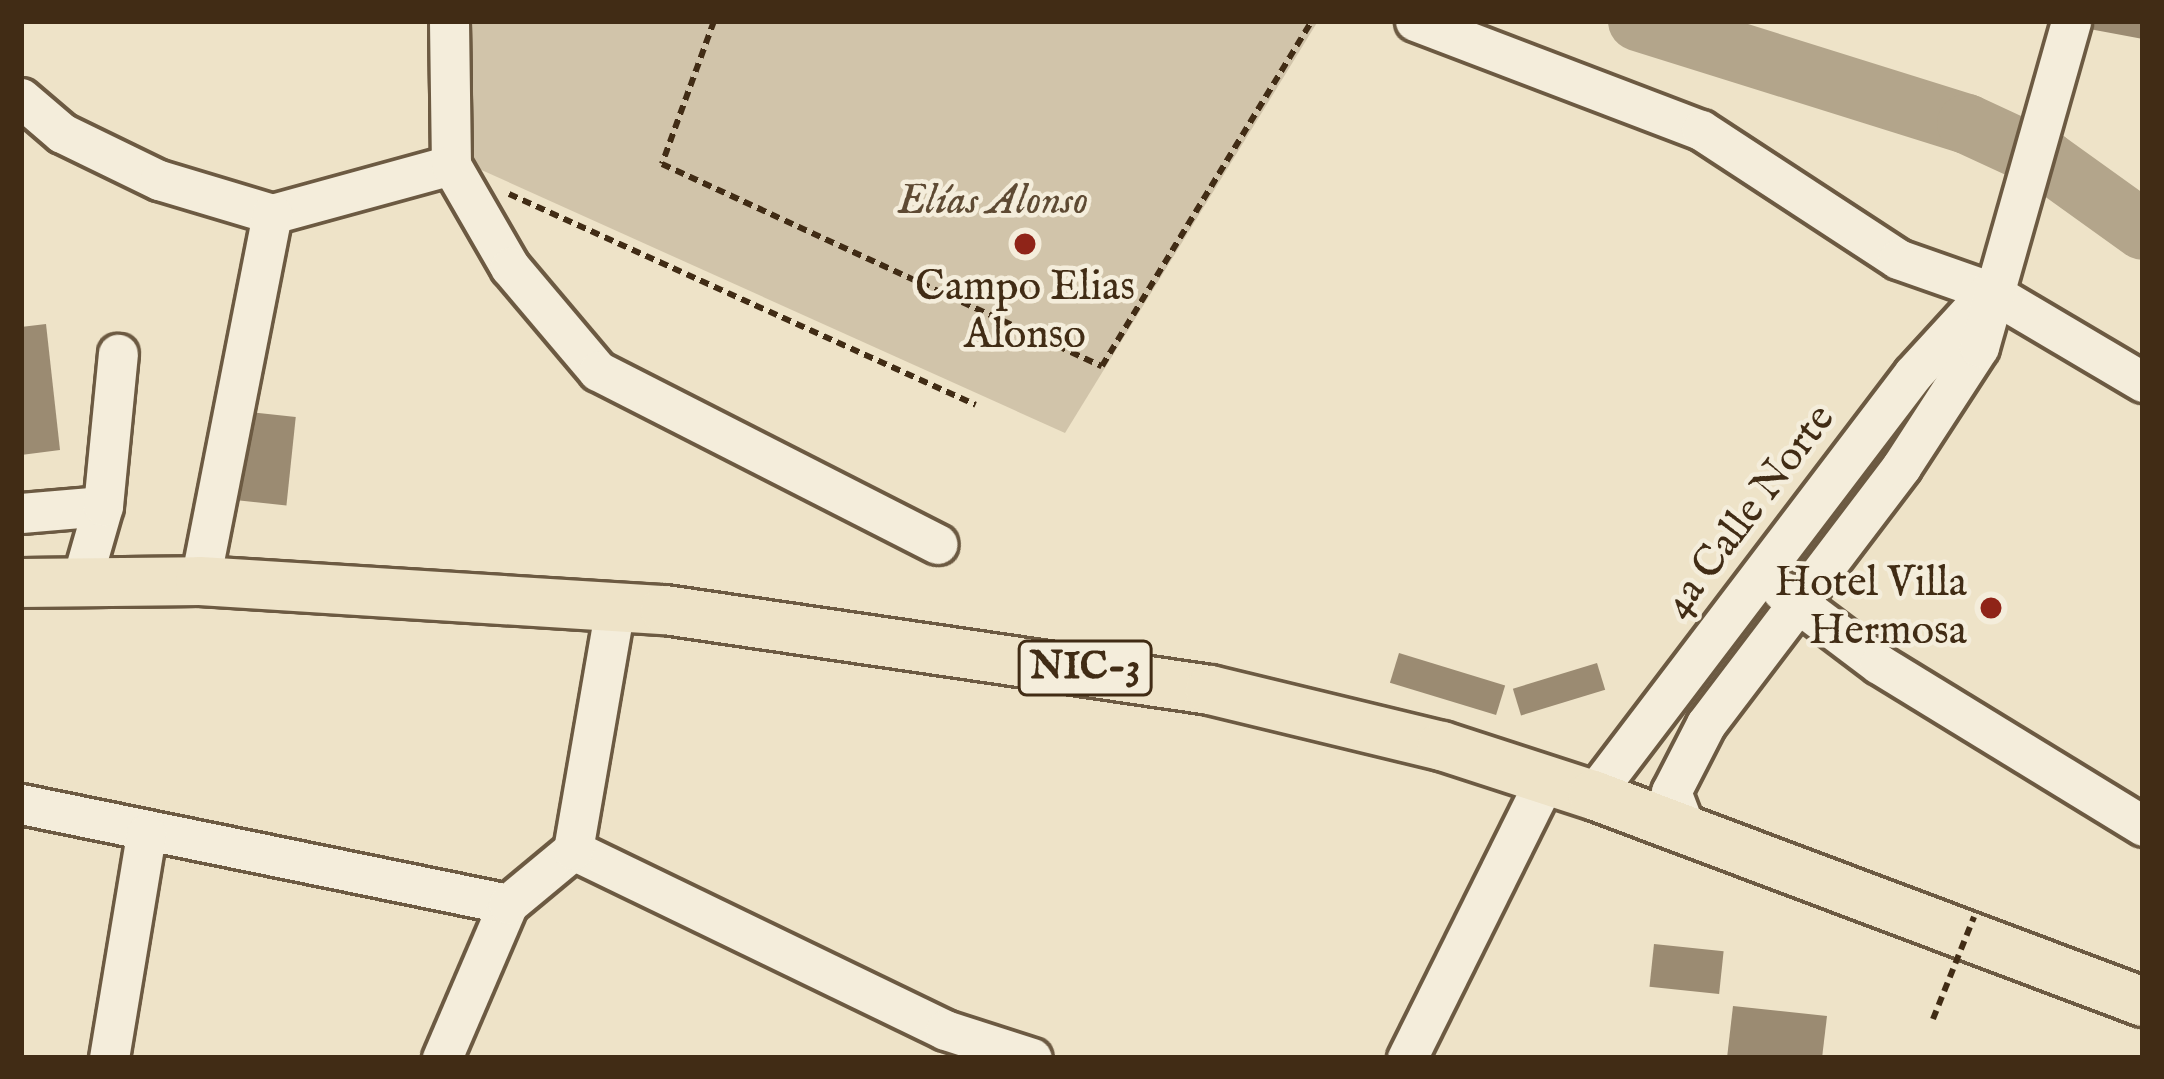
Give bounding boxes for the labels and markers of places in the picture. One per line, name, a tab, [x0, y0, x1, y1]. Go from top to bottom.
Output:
marker: Campo Elias Alonso	[1012, 231, 1038, 257]
place label: Campo Elias Alonso	[915, 263, 1135, 362]
place label: Hotel Villa Hermosa	[1775, 559, 1967, 658]
marker: Hotel Villa Hermosa	[1978, 595, 2004, 621]

